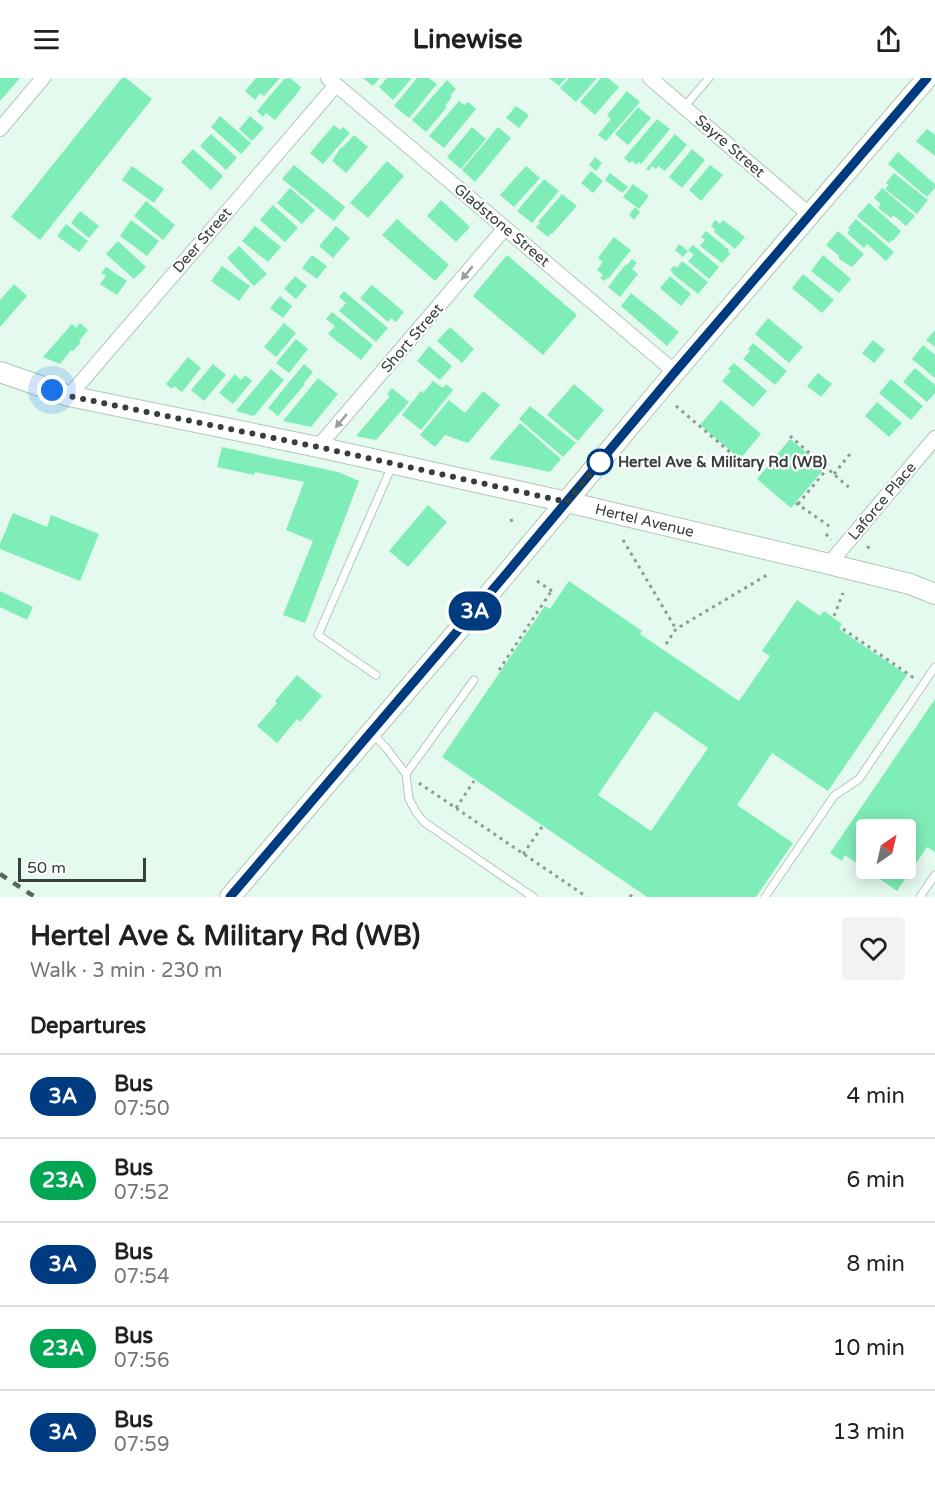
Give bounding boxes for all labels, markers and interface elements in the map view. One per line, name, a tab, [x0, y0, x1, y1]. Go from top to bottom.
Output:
icon: menu	[30, 23, 63, 56]
text: Linewise	[412, 23, 523, 56]
icon: share	[872, 23, 905, 56]
street label: Sayre Street	[692, 111, 769, 181]
street label: Gladstone Street	[451, 180, 554, 270]
street label: Deer Street	[169, 204, 235, 276]
one-way arrow	[461, 265, 474, 280]
street label: Short Street	[377, 300, 447, 376]
your location	[37, 375, 67, 405]
one-way arrow	[334, 413, 347, 429]
marker: Hertel Ave & Military Rd (WB)	[587, 449, 613, 475]
place label: Hertel Ave & Military Rd (WB)	[618, 453, 827, 472]
street label: Laforce Place	[844, 459, 920, 543]
street label: Hertel Avenue	[593, 500, 696, 541]
line badge: 3A	[448, 592, 502, 630]
text: 3A	[461, 599, 489, 624]
north arrow	[856, 819, 916, 879]
map controls	[856, 819, 916, 879]
scale bar	[18, 855, 146, 882]
text: 50 m	[27, 858, 66, 878]
button: heart	[842, 917, 905, 980]
text: Hertel Ave & Military Rd (WB)	[30, 919, 420, 953]
text: Walk · 3 min · 230 m	[30, 959, 222, 983]
text: Departures	[30, 1013, 146, 1039]
text: Bus	[114, 1071, 153, 1097]
text: 4 min	[846, 1083, 905, 1109]
text: 3A	[49, 1084, 77, 1109]
text: 07:50	[114, 1097, 169, 1121]
text: Bus	[114, 1155, 153, 1181]
text: 6 min	[846, 1167, 905, 1193]
text: 23A	[42, 1168, 84, 1193]
text: 07:52	[114, 1181, 170, 1205]
text: Bus	[114, 1239, 153, 1265]
text: 8 min	[846, 1251, 905, 1277]
text: 3A	[49, 1252, 77, 1277]
text: 07:54	[114, 1265, 169, 1289]
text: Bus	[114, 1323, 153, 1349]
text: 10 min	[833, 1335, 905, 1361]
text: 23A	[42, 1336, 84, 1361]
text: 07:56	[114, 1349, 170, 1373]
text: Bus	[114, 1407, 153, 1433]
text: 13 min	[833, 1419, 905, 1445]
text: 3A	[49, 1420, 77, 1445]
text: 07:59	[114, 1433, 169, 1457]

